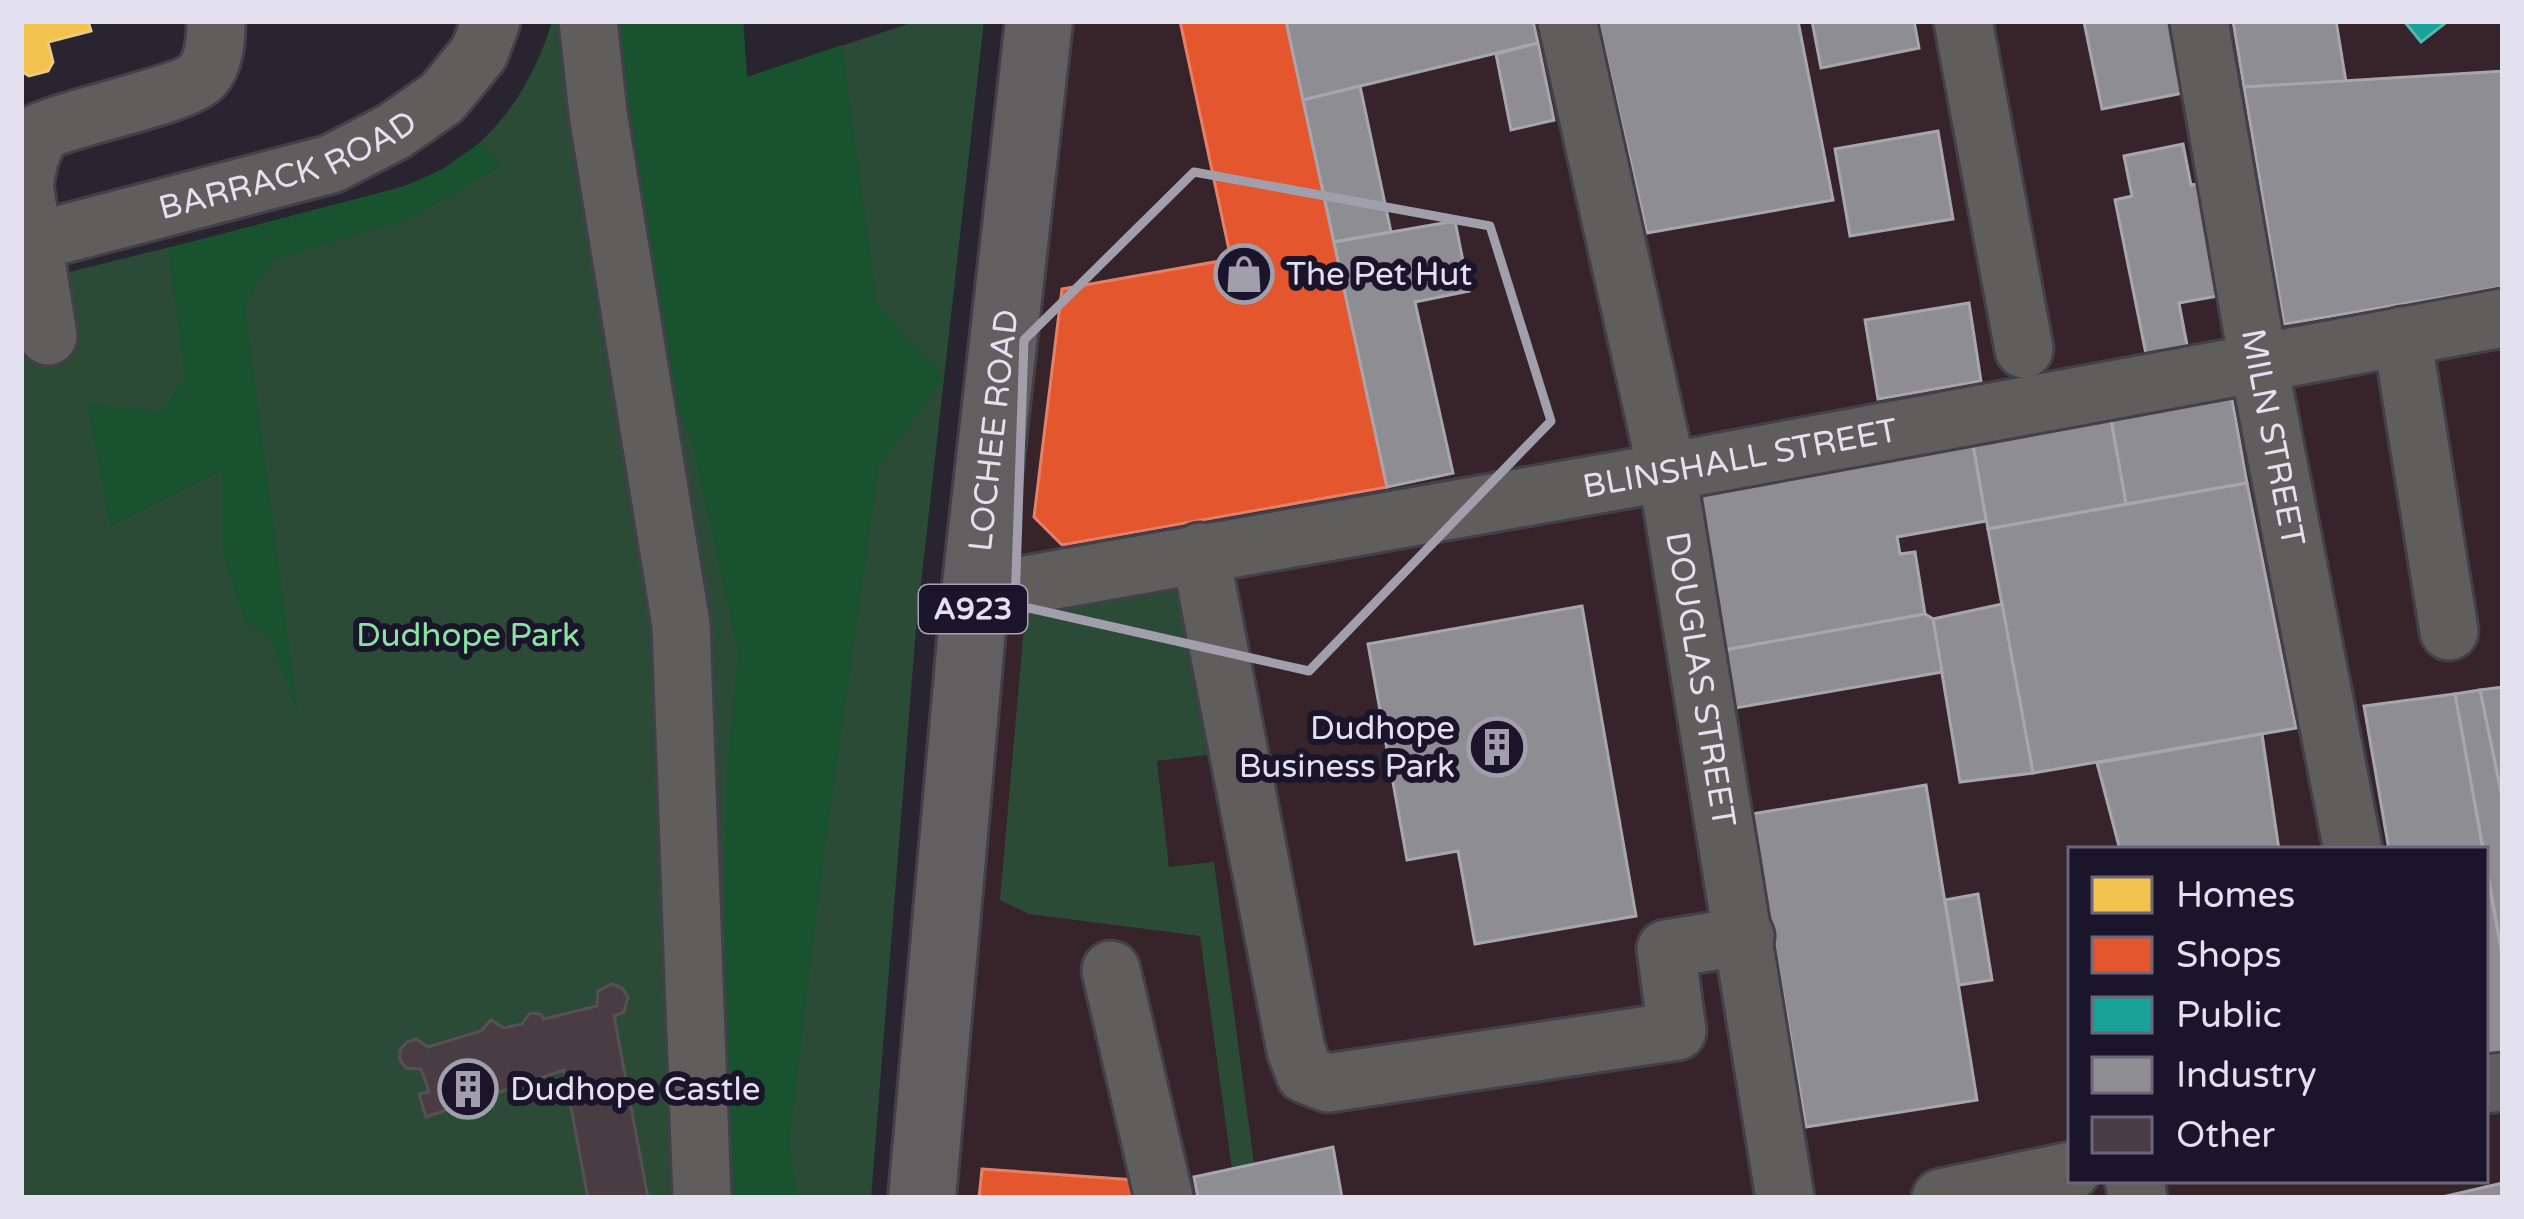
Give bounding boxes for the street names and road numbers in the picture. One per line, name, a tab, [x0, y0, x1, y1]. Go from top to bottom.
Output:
street label: BARRACK ROAD	[155, 102, 424, 228]
street label: LOCHEE ROAD	[960, 307, 1026, 554]
street label: MILN STREET	[2233, 326, 2313, 549]
street label: BLINSHALL STREET	[1580, 410, 1901, 506]
street label: DOUGLAS STREET	[1658, 529, 1744, 830]
road number: A923	[919, 585, 1027, 633]

